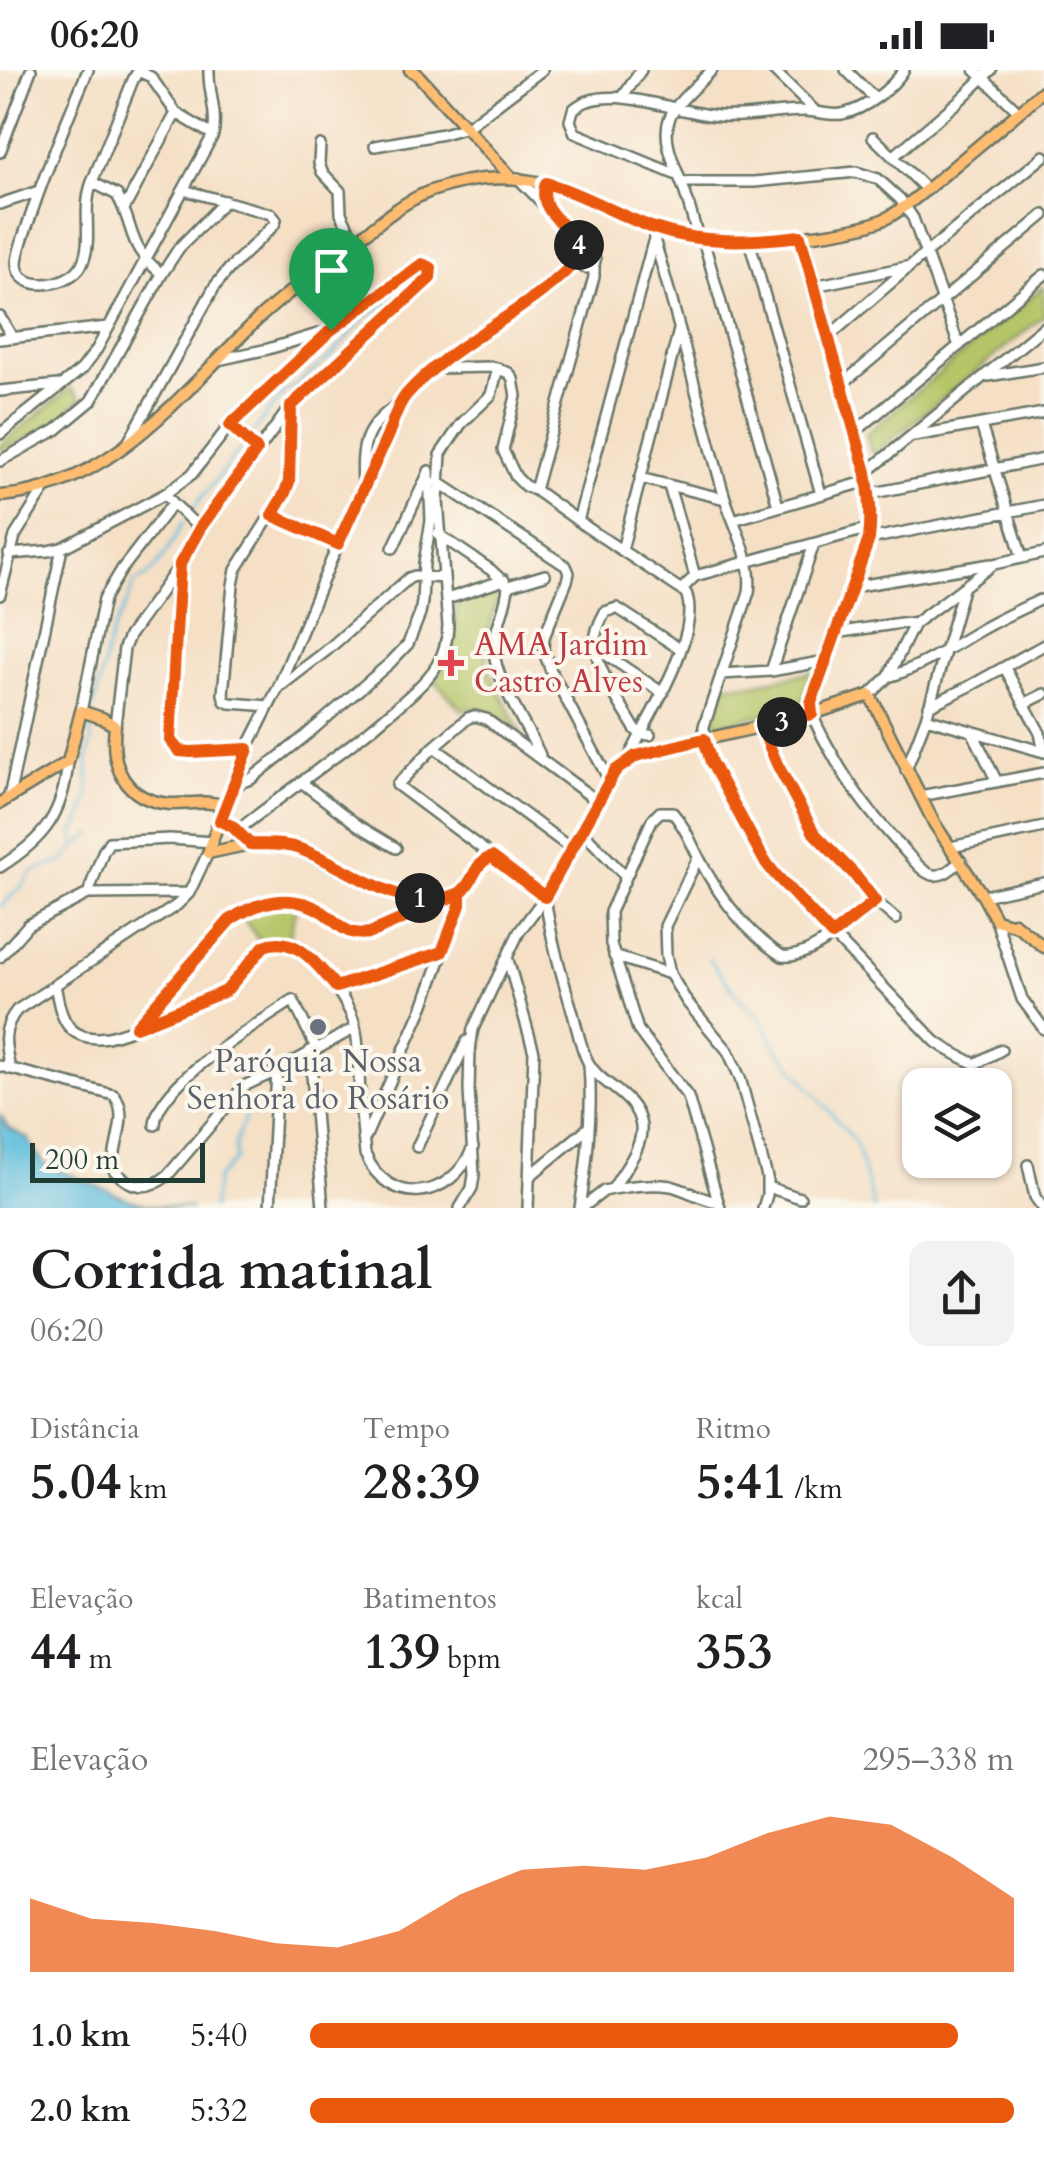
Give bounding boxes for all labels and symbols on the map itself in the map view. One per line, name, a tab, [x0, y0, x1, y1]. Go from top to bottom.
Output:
pin: 4	[554, 220, 604, 270]
pin	[289, 228, 374, 331]
place label: AMA Jardim Castro Alves	[474, 623, 648, 704]
marker: AMA Jardim Castro Alves	[438, 650, 464, 676]
pin: 3	[757, 697, 807, 747]
pin: 1	[395, 873, 445, 923]
marker: Paróquia Nossa Senhora do Rosário	[307, 1016, 329, 1038]
place label: Paróquia Nossa Senhora do Rosário	[187, 1040, 449, 1121]
scale bar	[30, 1138, 205, 1182]

